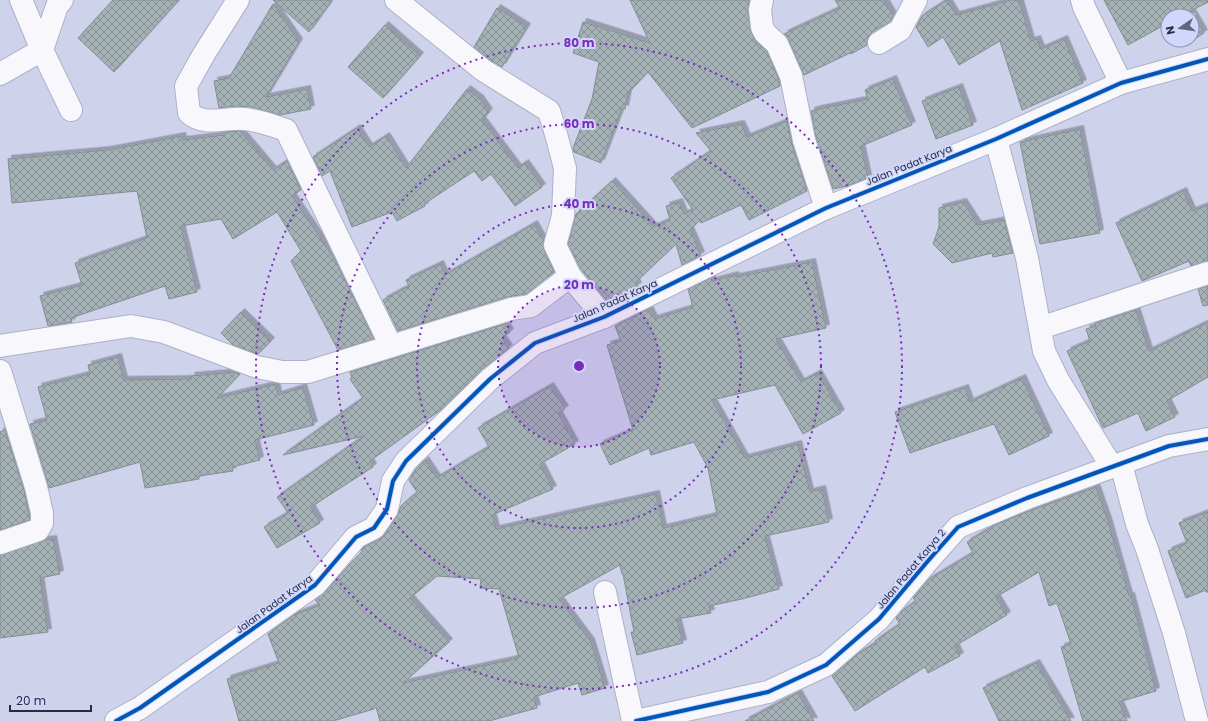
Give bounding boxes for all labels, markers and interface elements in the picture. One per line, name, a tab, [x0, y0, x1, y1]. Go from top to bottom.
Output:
north arrow	[1160, 8, 1200, 48]
text: N	[1162, 24, 1179, 36]
text: 80 m	[564, 34, 595, 51]
text: 60 m	[564, 115, 595, 132]
street label: Jalan Padat Karya	[864, 141, 954, 189]
text: 40 m	[563, 195, 595, 212]
text: 20 m	[564, 276, 594, 293]
street label: Jalan Padat Karya	[570, 276, 660, 326]
centre of rings	[572, 359, 586, 373]
street label: Jalan Padat Karya 2	[873, 526, 949, 612]
street label: Jalan Padat Karya	[233, 571, 315, 637]
scale bar	[10, 687, 91, 713]
text: 20 m	[16, 692, 46, 709]

